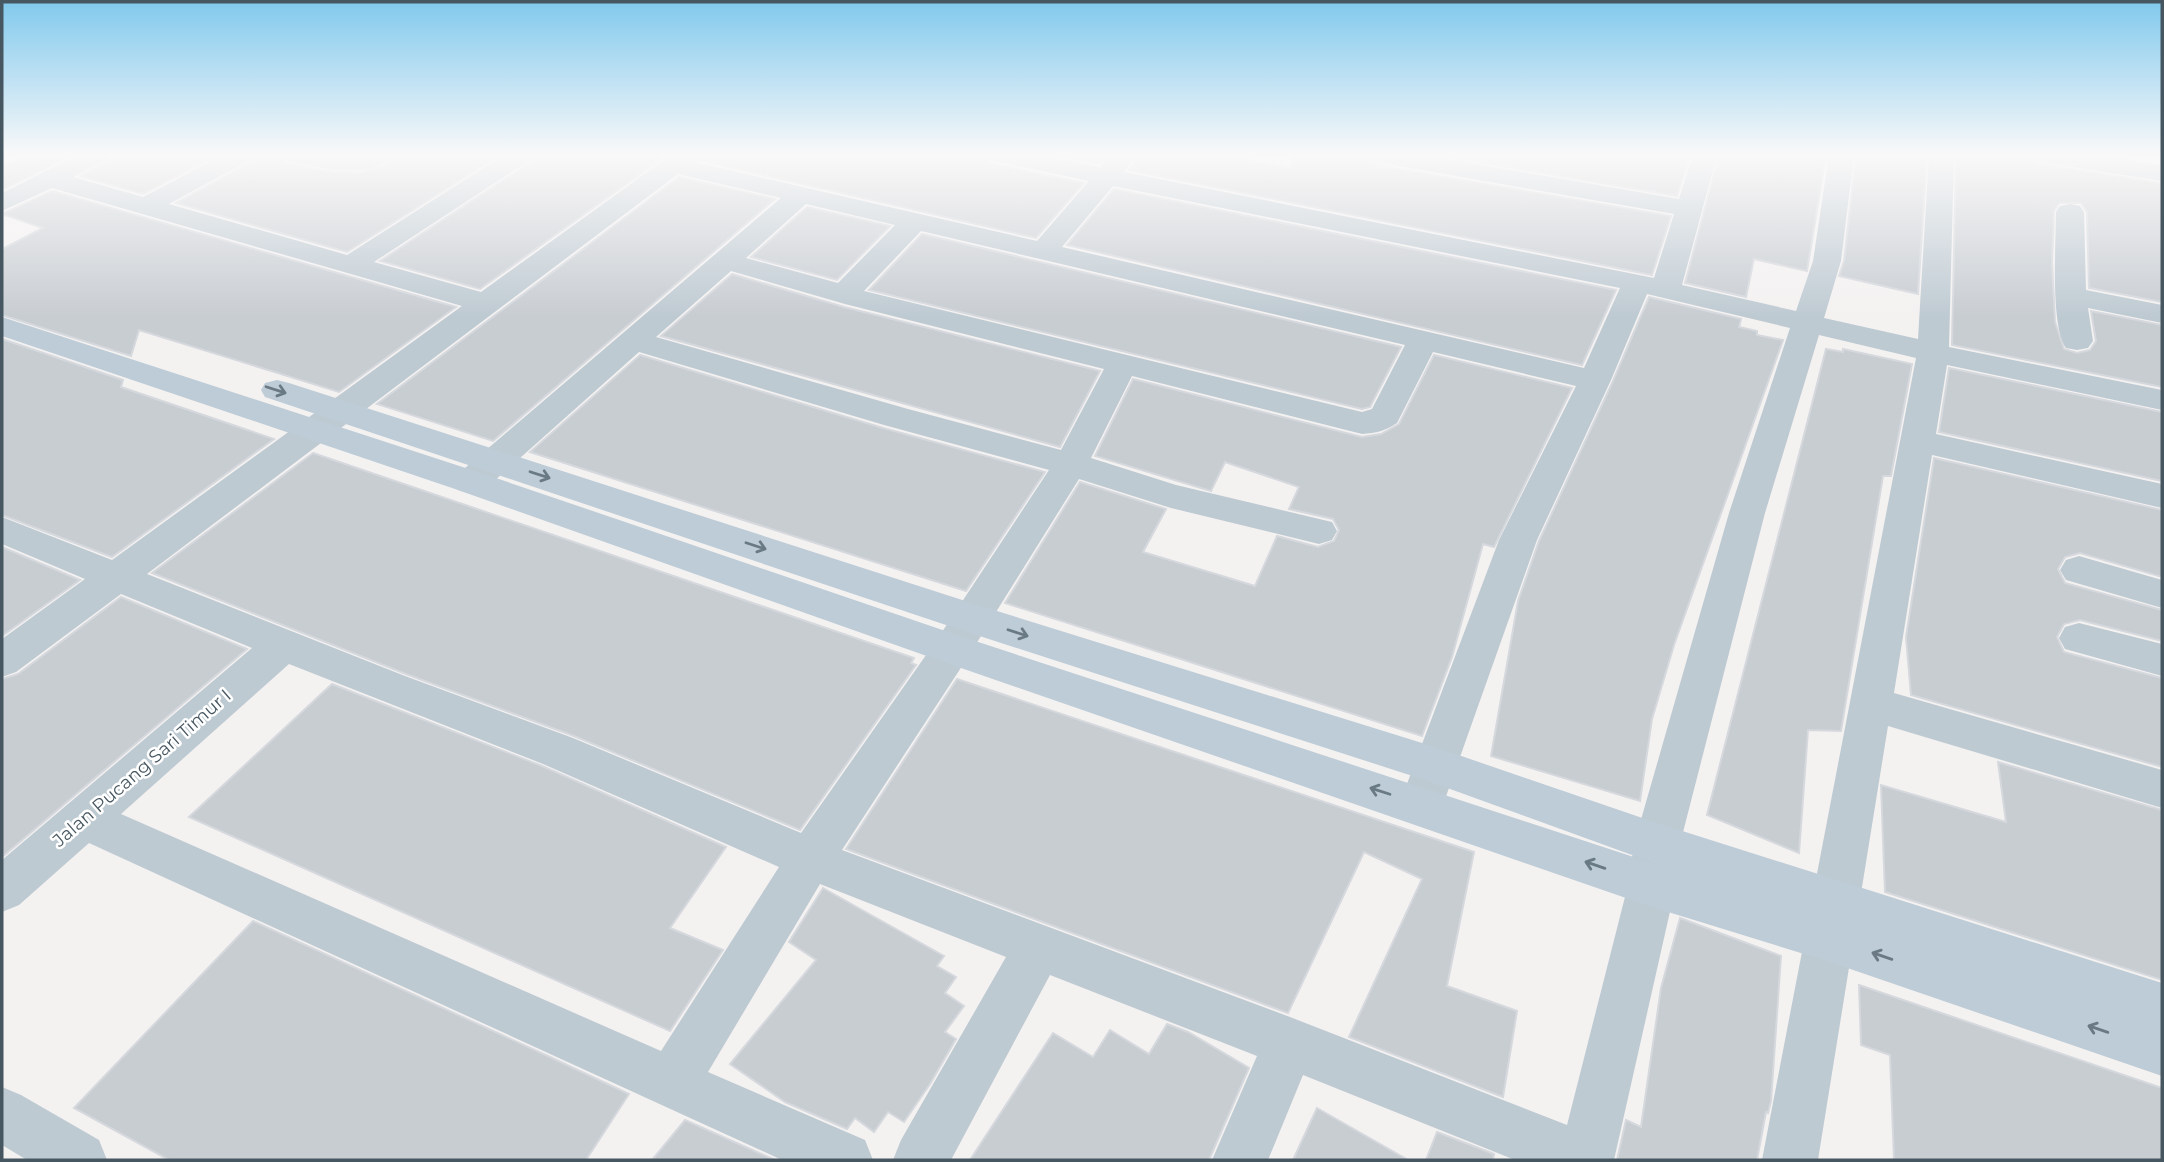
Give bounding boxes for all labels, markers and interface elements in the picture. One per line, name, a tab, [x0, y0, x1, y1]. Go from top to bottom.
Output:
one-way arrow	[265, 385, 287, 397]
one-way arrow	[528, 469, 550, 482]
one-way arrow	[744, 541, 766, 554]
one-way arrow	[1007, 627, 1029, 640]
street label: Jalan Pucang Sari Timur I	[48, 685, 236, 852]
one-way arrow	[1369, 784, 1391, 797]
one-way arrow	[1584, 858, 1606, 871]
one-way arrow	[1871, 949, 1893, 962]
one-way arrow	[2087, 1022, 2109, 1034]

